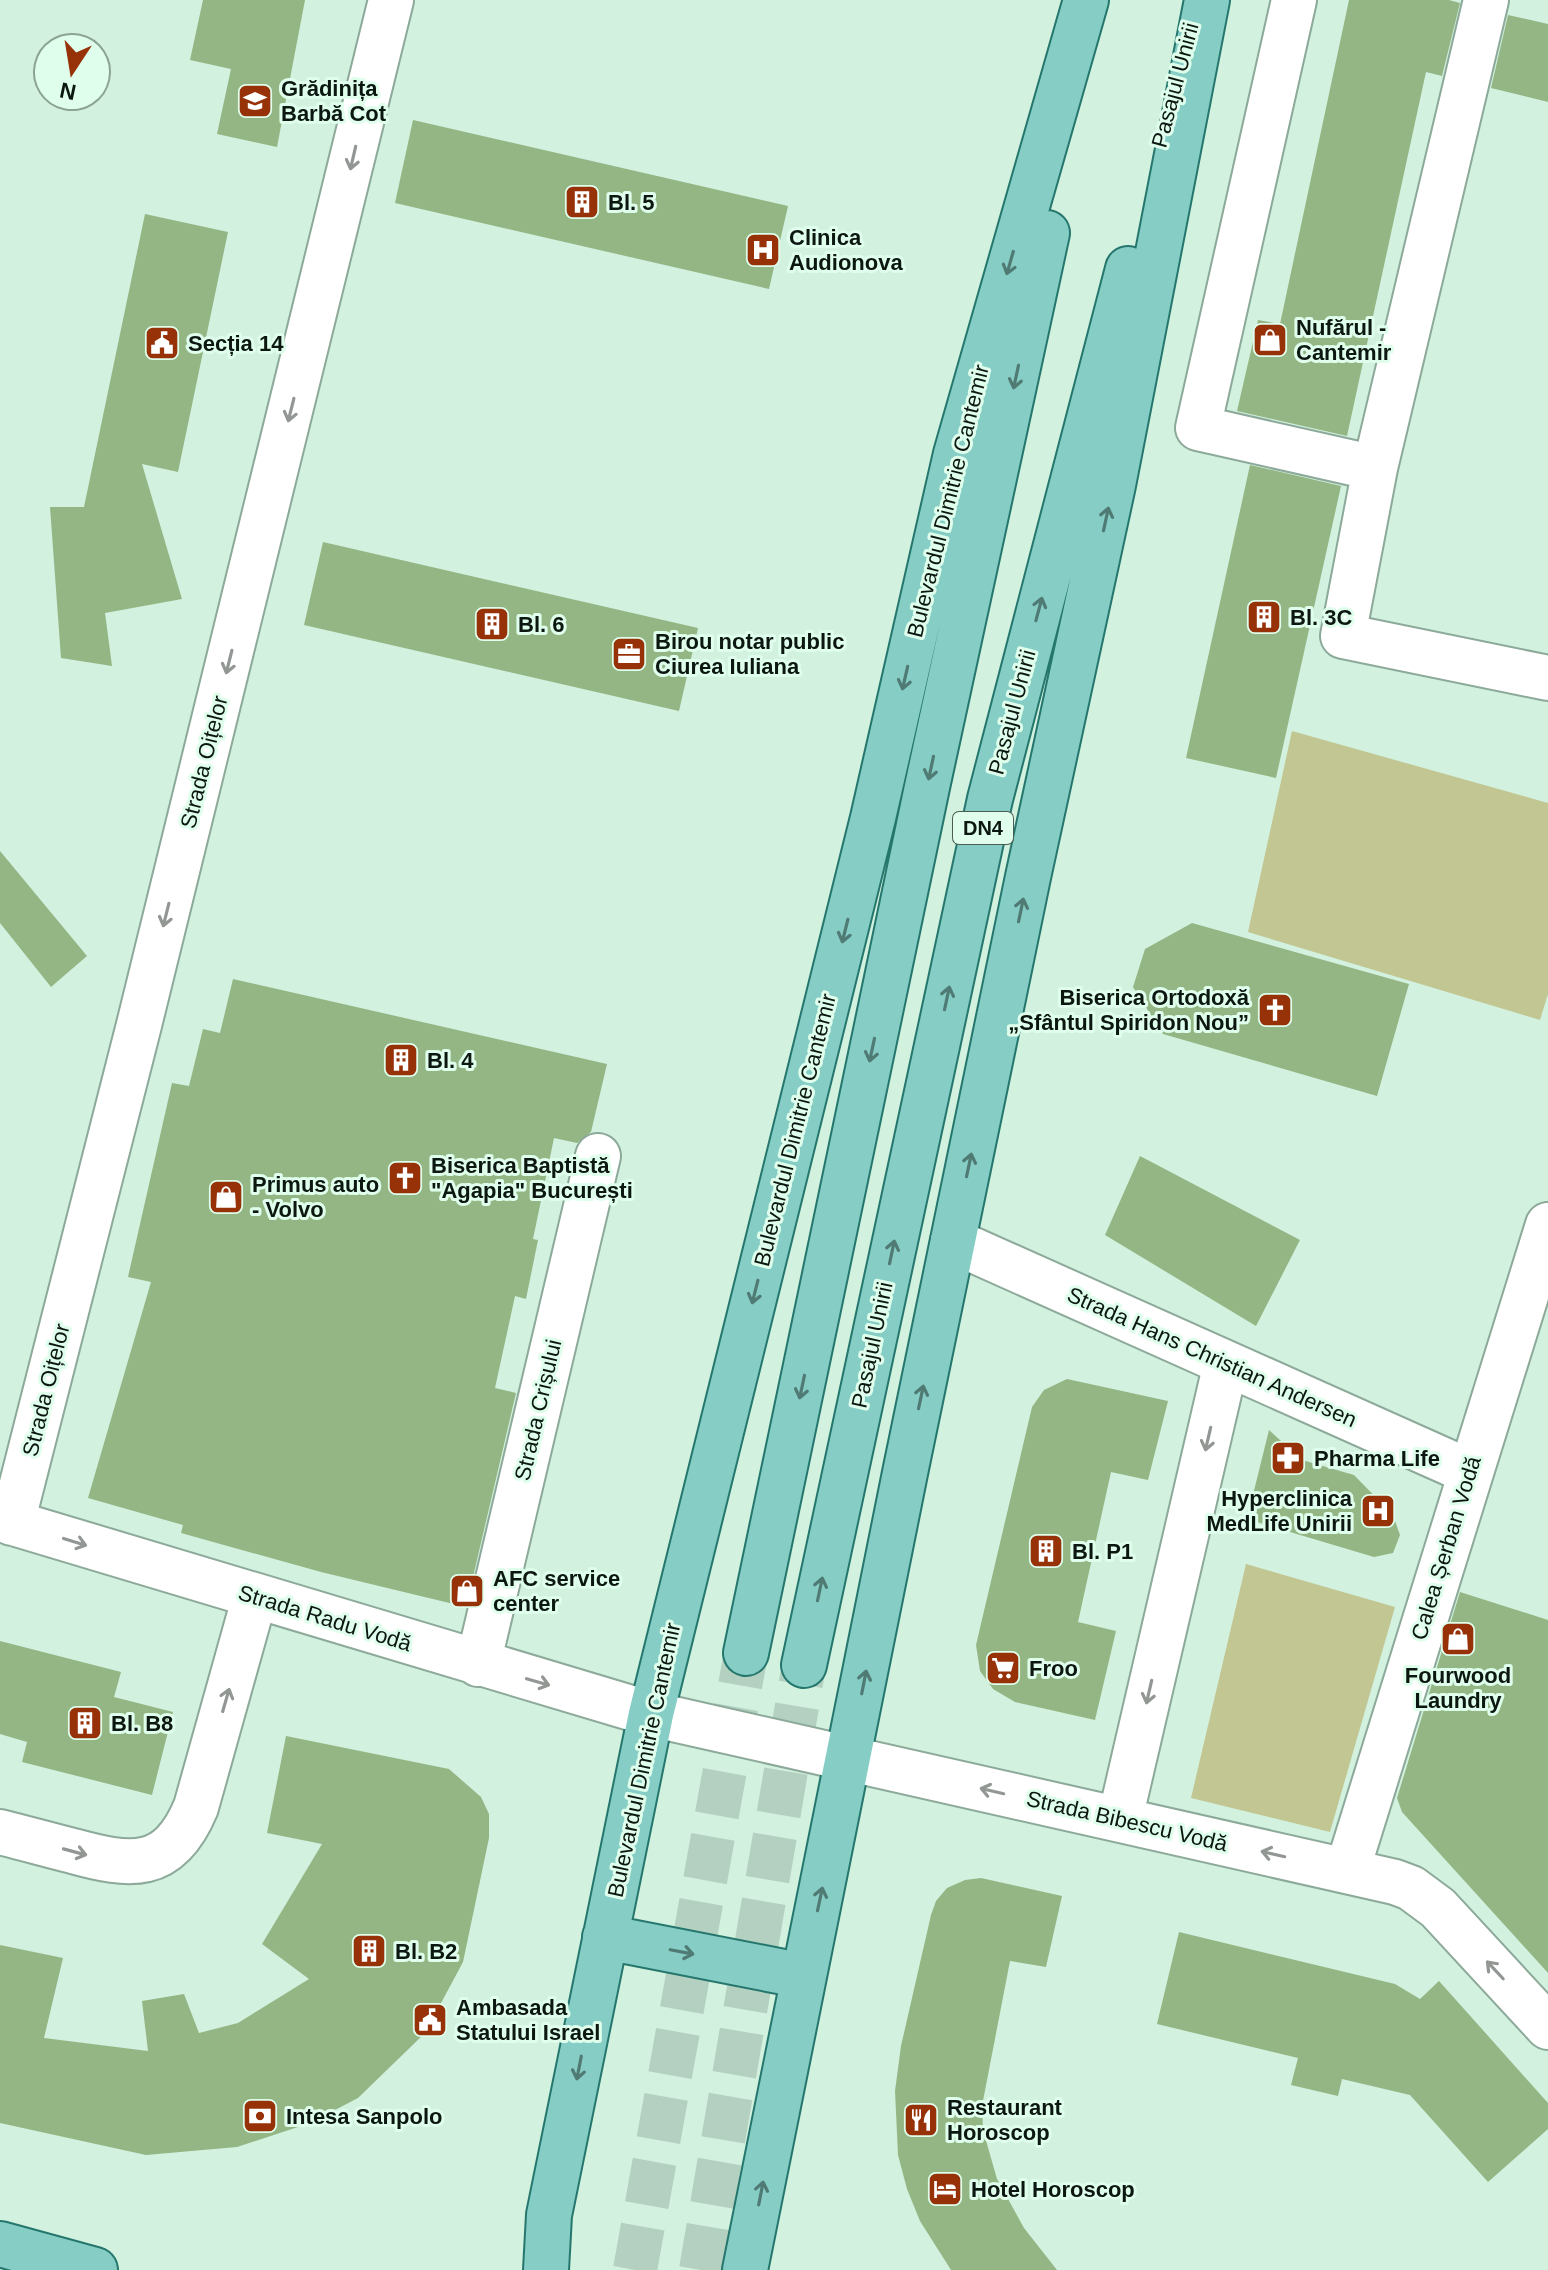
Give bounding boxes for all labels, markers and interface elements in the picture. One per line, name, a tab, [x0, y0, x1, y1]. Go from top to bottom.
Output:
street label: Pasajul Unirii	[1146, 20, 1204, 150]
north arrow	[32, 32, 112, 112]
place label: Grădinița Barbă Cot	[281, 76, 387, 126]
text: N	[58, 77, 78, 105]
school or university icon: Grădinița Barbă Cot	[236, 82, 274, 120]
one-way arrow	[345, 144, 360, 170]
building icon: Bl. 5	[563, 183, 601, 221]
place label: Bl. 5	[608, 190, 654, 215]
place label: Clinica Audionova	[789, 225, 903, 275]
hospital icon: Clinica Audionova	[744, 231, 782, 269]
one-way arrow	[1002, 250, 1017, 276]
place label: Nufărul - Cantemir	[1296, 315, 1392, 365]
shop icon: Nufărul - Cantemir	[1251, 321, 1289, 359]
public building icon: Secția 14	[143, 324, 181, 362]
place label: Secția 14	[188, 331, 284, 356]
street label: Bulevardul Dimitrie Cantemir	[902, 362, 994, 640]
one-way arrow	[1007, 364, 1022, 390]
one-way arrow	[283, 397, 298, 423]
one-way arrow	[1099, 507, 1114, 533]
one-way arrow	[1032, 597, 1047, 623]
building icon: Bl. 3C	[1245, 598, 1283, 636]
building icon: Bl. 6	[473, 605, 511, 643]
place label: Bl. 3C	[1290, 605, 1352, 630]
place label: Bl. 6	[518, 612, 564, 637]
place label: Birou notar public Ciurea Iuliana	[655, 629, 844, 679]
office icon: Birou notar public Ciurea Iuliana	[610, 635, 648, 673]
street label: Pasajul Unirii	[983, 647, 1041, 777]
one-way arrow	[220, 649, 235, 675]
one-way arrow	[897, 665, 912, 690]
street label: Strada Oițelor	[175, 693, 233, 831]
one-way arrow	[923, 755, 938, 780]
road number: DN4	[953, 812, 1013, 844]
one-way arrow	[1014, 898, 1029, 924]
one-way arrow	[158, 901, 173, 927]
one-way arrow	[837, 918, 852, 943]
place label: Biserica Ortodoxă „Sfântul Spiridon Nou”	[1008, 985, 1250, 1035]
one-way arrow	[940, 986, 955, 1012]
street label: Bulevardul Dimitrie Cantemir	[749, 991, 841, 1269]
church icon: Biserica Ortodoxă „Sfântul Spiridon Nou”	[1256, 991, 1294, 1029]
one-way arrow	[864, 1037, 879, 1062]
building icon: Bl. 4	[382, 1041, 420, 1079]
place label: Bl. 4	[427, 1048, 474, 1073]
place label: Biserica Baptistă "Agapia" București	[431, 1153, 633, 1203]
one-way arrow	[962, 1153, 977, 1178]
church icon: Biserica Baptistă "Agapia" București	[386, 1159, 424, 1197]
place label: Primus auto - Volvo	[252, 1172, 379, 1222]
shop icon: Primus auto - Volvo	[207, 1178, 245, 1216]
one-way arrow	[885, 1240, 900, 1266]
one-way arrow	[747, 1279, 762, 1305]
street label: Pasajul Unirii	[846, 1280, 898, 1410]
street label: Strada Hans Christian Andersen	[1063, 1282, 1361, 1432]
street label: Strada Oițelor	[17, 1321, 75, 1459]
street label: Strada Crișului	[510, 1337, 566, 1483]
one-way arrow	[793, 1374, 808, 1399]
one-way arrow	[914, 1385, 929, 1410]
one-way arrow	[1200, 1425, 1215, 1451]
pharmacy icon: Pharma Life	[1269, 1439, 1307, 1477]
place label: Pharma Life	[1314, 1446, 1440, 1471]
street label: Calea Șerban Vodă	[1406, 1452, 1486, 1643]
place label: Hyperclinica MedLife Unirii	[1207, 1486, 1353, 1536]
hospital icon: Hyperclinica MedLife Unirii	[1359, 1492, 1397, 1530]
building icon: Bl. P1	[1027, 1532, 1065, 1570]
one-way arrow	[61, 1535, 87, 1550]
place label: Bl. P1	[1072, 1539, 1133, 1564]
place label: AFC service center	[493, 1566, 620, 1616]
shop icon: AFC service center	[448, 1572, 486, 1610]
one-way arrow	[813, 1576, 828, 1602]
street label: Strada Radu Vodă	[235, 1580, 415, 1656]
street label: Bulevardul Dimitrie Cantemir	[603, 1620, 685, 1900]
shop icon: Fourwood Laundry	[1439, 1620, 1477, 1658]
supermarket icon: Froo	[984, 1649, 1022, 1687]
place label: Froo	[1029, 1656, 1078, 1681]
place label: Fourwood Laundry	[1405, 1663, 1511, 1713]
one-way arrow	[857, 1670, 872, 1695]
one-way arrow	[525, 1675, 550, 1690]
one-way arrow	[1141, 1679, 1156, 1704]
one-way arrow	[219, 1687, 234, 1713]
building icon: Bl. B8	[66, 1704, 104, 1742]
place label: Bl. B8	[111, 1711, 173, 1736]
one-way arrow	[980, 1783, 1006, 1798]
street label: Strada Bibescu Vodă	[1024, 1786, 1231, 1856]
one-way arrow	[62, 1845, 88, 1860]
one-way arrow	[1261, 1846, 1287, 1861]
one-way arrow	[813, 1887, 828, 1913]
building icon: Bl. B2	[350, 1932, 388, 1970]
place label: Bl. B2	[395, 1939, 457, 1964]
one-way arrow	[669, 1945, 694, 1960]
one-way arrow	[1487, 1960, 1505, 1980]
place label: Ambasada Statului Israel	[456, 1995, 600, 2045]
public building icon: Ambasada Statului Israel	[411, 2001, 449, 2039]
one-way arrow	[571, 2055, 586, 2080]
place label: Restaurant Horoscop	[947, 2095, 1063, 2145]
bank icon: Intesa Sanpolo	[241, 2097, 279, 2135]
restaurant icon: Restaurant Horoscop	[902, 2101, 940, 2139]
place label: Intesa Sanpolo	[286, 2104, 442, 2129]
hotel icon: Hotel Horoscop	[926, 2170, 964, 2208]
place label: Hotel Horoscop	[971, 2177, 1135, 2202]
one-way arrow	[754, 2181, 769, 2207]

